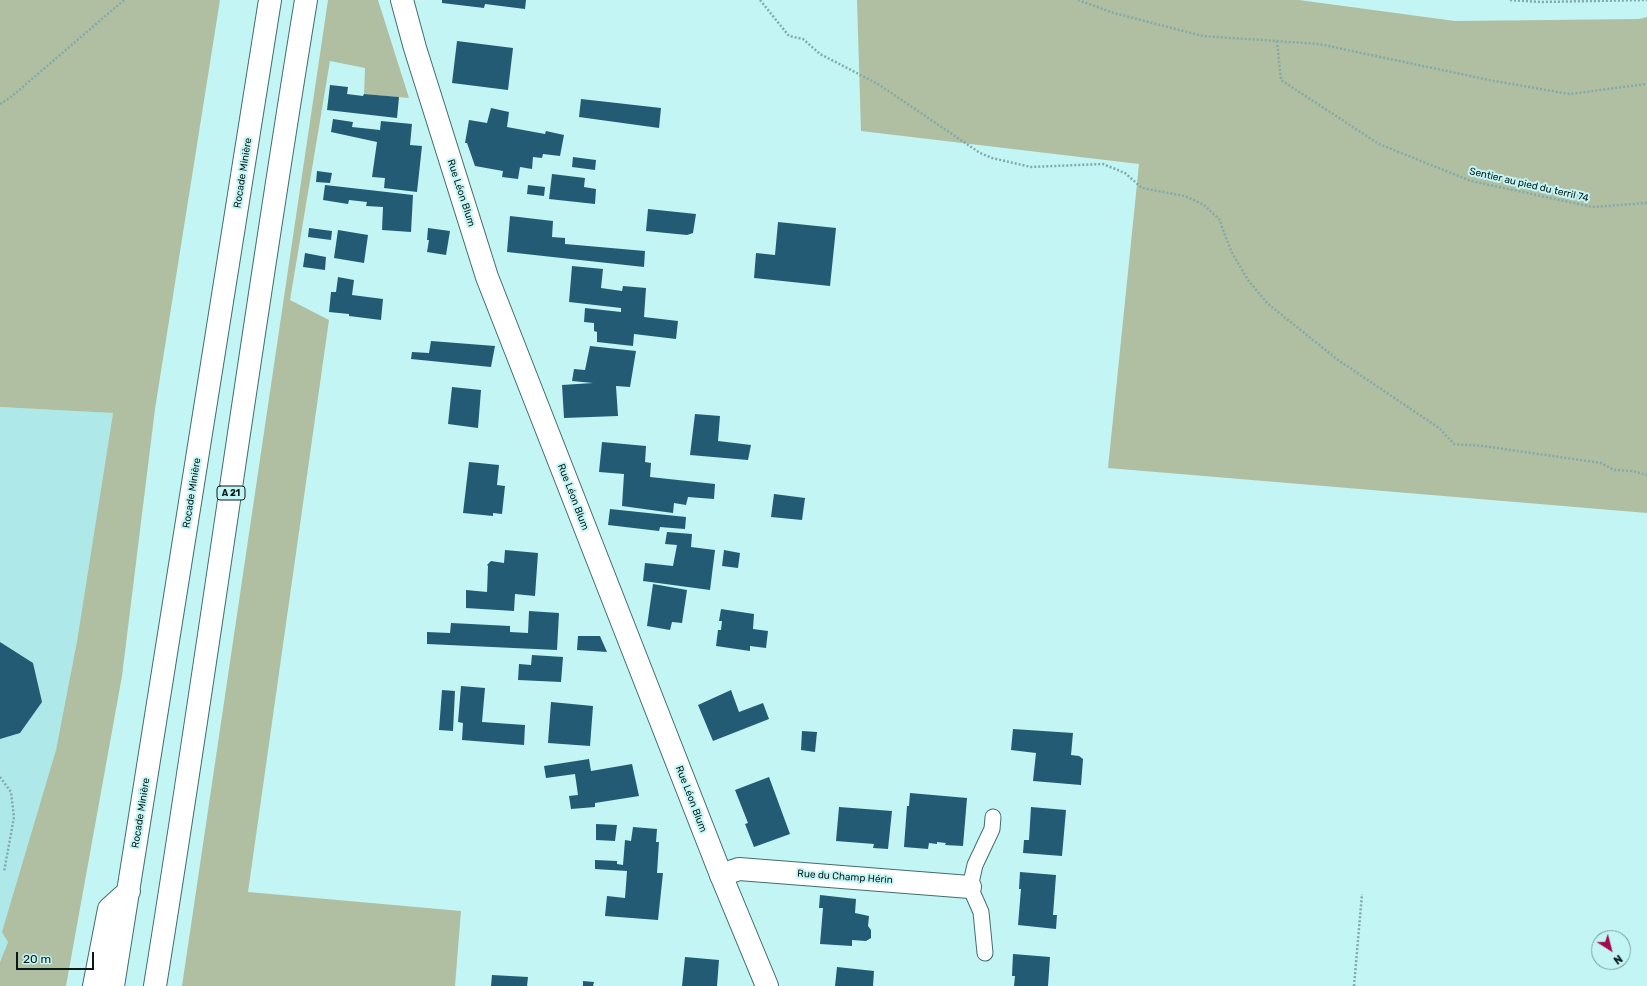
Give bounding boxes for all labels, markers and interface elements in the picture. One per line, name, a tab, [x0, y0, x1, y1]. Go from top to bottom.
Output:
street label: Rocade Minière	[232, 137, 254, 209]
street label: Rue Léon Blum	[444, 158, 478, 228]
street label: Sentier au pied du terril 74	[1468, 165, 1590, 205]
street label: Rocade Minière	[181, 457, 203, 529]
street label: Rue Léon Blum	[555, 462, 591, 532]
road number: A 21	[217, 486, 245, 500]
street label: Rue Léon Blum	[673, 764, 709, 834]
street label: Rocade Minière	[130, 777, 152, 849]
street label: Rue du Champ Hérin	[797, 868, 893, 886]
north arrow	[1591, 930, 1631, 970]
scale bar	[18, 944, 96, 970]
text: 20 m	[23, 952, 51, 966]
text: N	[1611, 952, 1625, 967]

